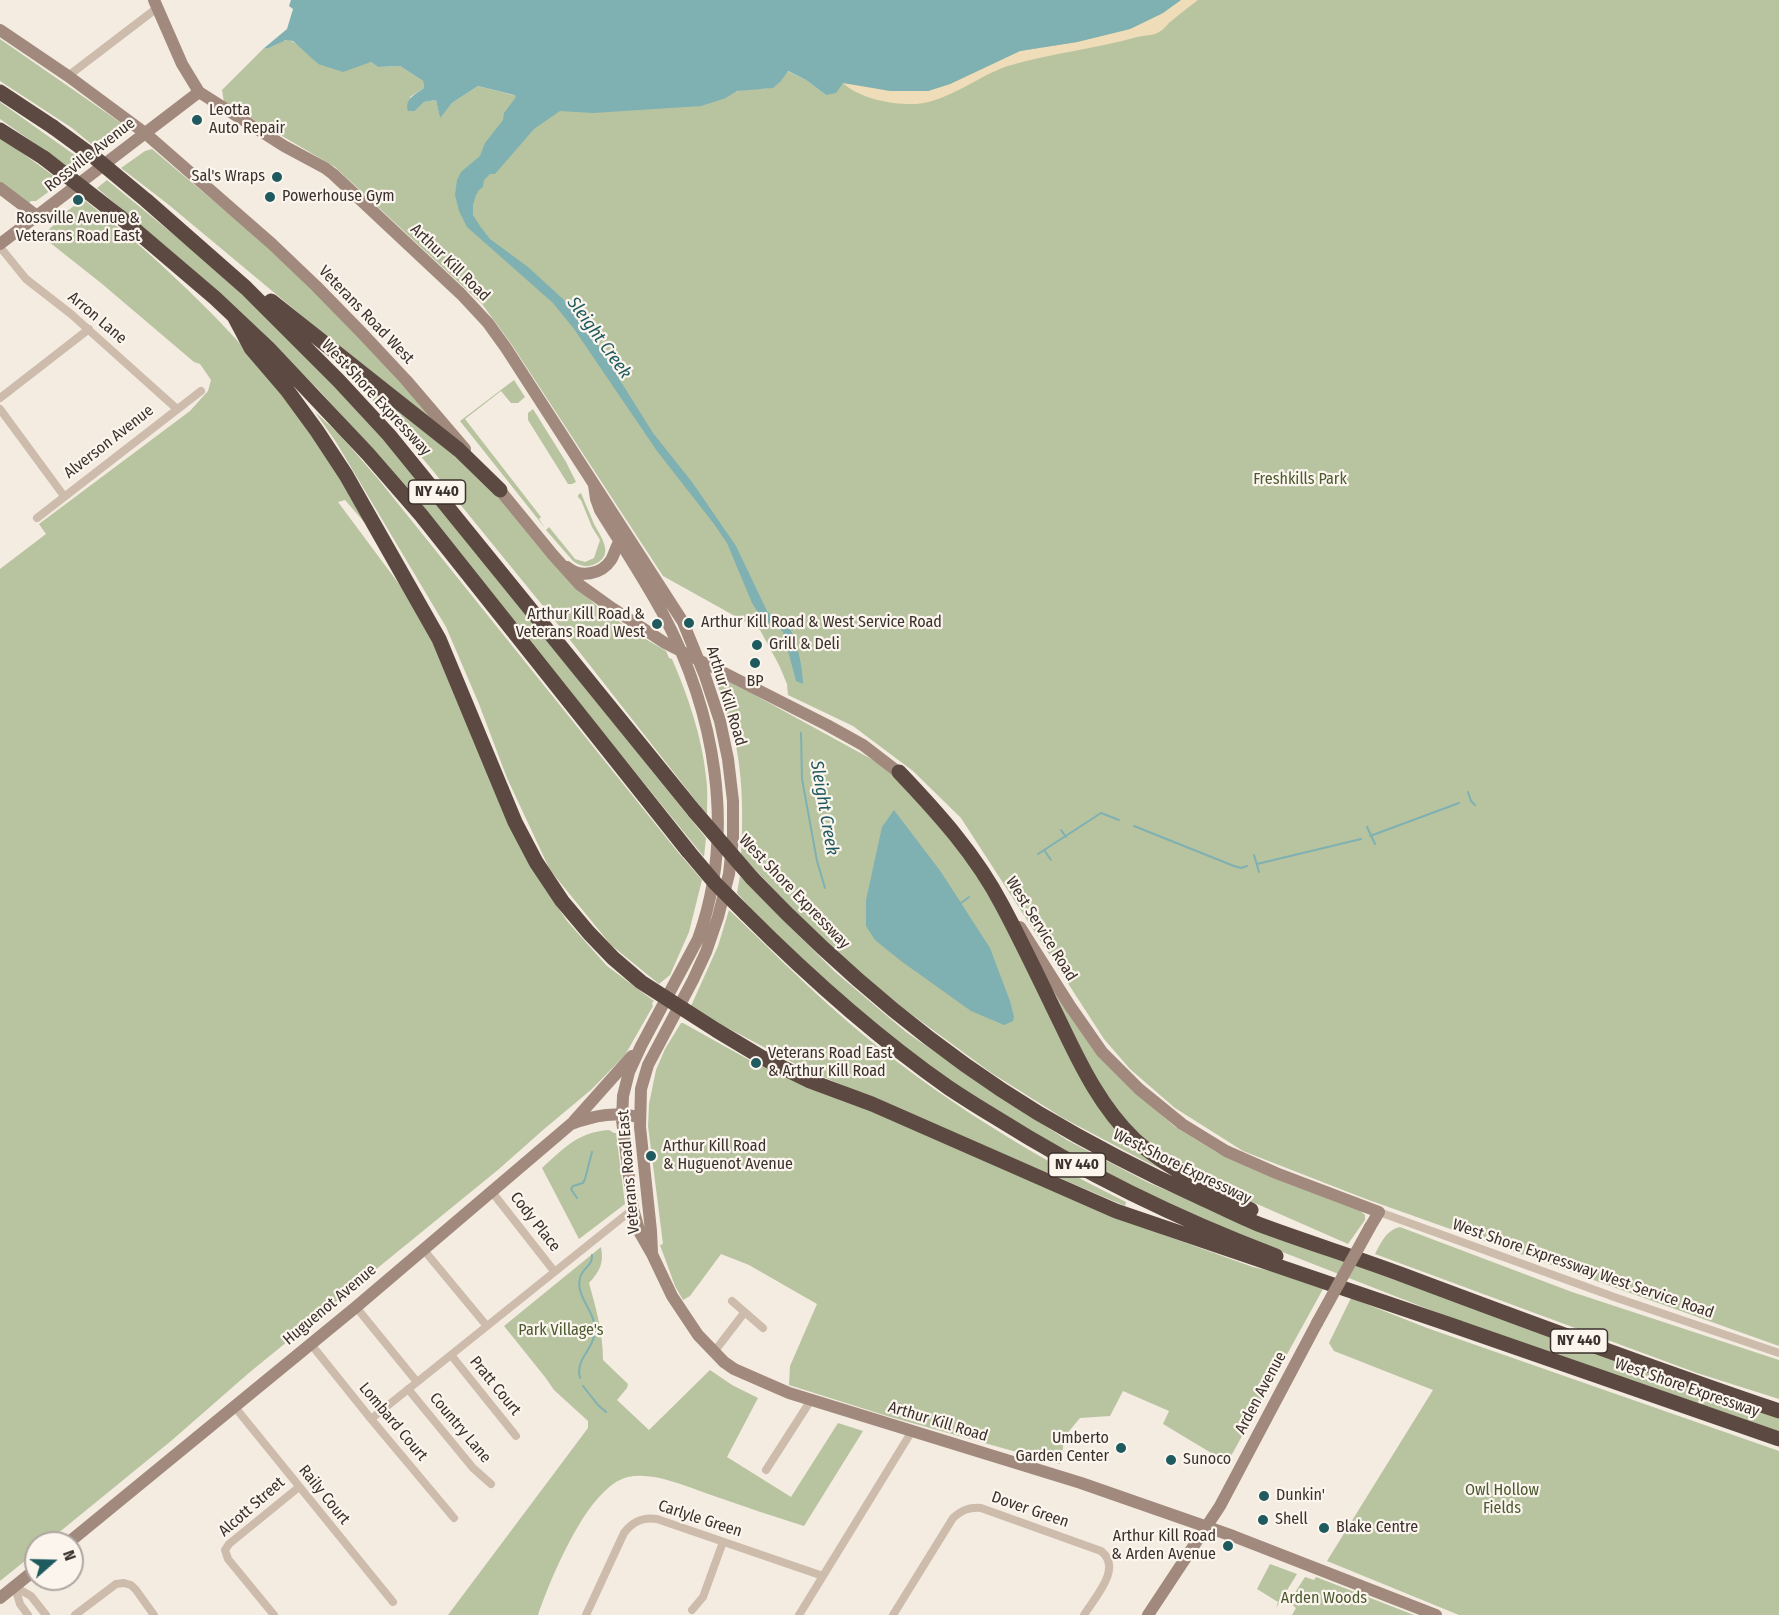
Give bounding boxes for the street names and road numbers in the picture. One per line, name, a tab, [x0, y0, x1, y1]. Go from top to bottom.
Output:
street label: Rossville Avenue	[41, 114, 139, 196]
street label: Arthur Kill Road	[406, 220, 494, 306]
street label: Veterans Road West	[314, 262, 418, 368]
street label: Arron Lane	[64, 288, 130, 348]
street label: West Shore Expressway	[317, 336, 435, 460]
street label: Alverson Avenue	[60, 401, 158, 483]
road number: NY 440	[408, 480, 466, 504]
street label: Arthur Kill Road	[702, 644, 750, 748]
street label: West Shore Expressway	[734, 831, 854, 953]
street label: West Service Road	[1001, 873, 1081, 985]
street label: Veterans Road East	[614, 1109, 644, 1235]
street label: West Shore Expressway	[1110, 1125, 1254, 1209]
road number: NY 440	[1048, 1153, 1106, 1177]
street label: Cody Place	[506, 1188, 564, 1256]
street label: West Shore Expressway West Service Road	[1450, 1215, 1716, 1323]
street label: Huguenot Avenue	[280, 1260, 380, 1350]
road number: NY 440	[1550, 1329, 1608, 1353]
street label: Arden Avenue	[1231, 1349, 1291, 1437]
street label: Pratt Court	[465, 1353, 525, 1419]
street label: West Shore Expressway	[1612, 1354, 1762, 1422]
street label: Lombard Court	[355, 1379, 431, 1465]
street label: Country Lane	[425, 1389, 495, 1467]
street label: Arthur Kill Road	[886, 1398, 990, 1446]
street label: Raily Court	[294, 1461, 354, 1529]
street label: Alcott Street	[215, 1473, 289, 1541]
street label: Dover Green	[989, 1488, 1071, 1532]
street label: Carlyle Green	[656, 1496, 744, 1542]

